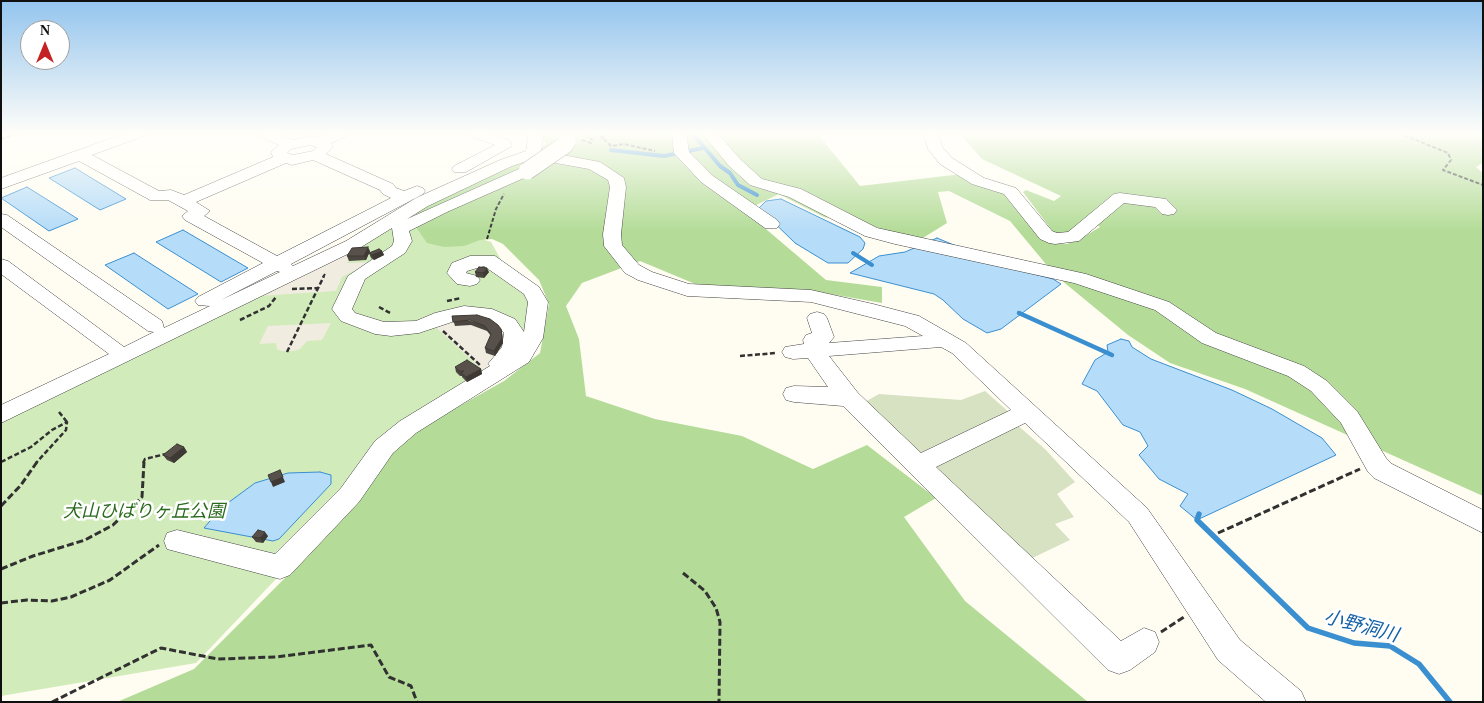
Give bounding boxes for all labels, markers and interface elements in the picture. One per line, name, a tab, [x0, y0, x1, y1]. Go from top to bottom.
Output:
north arrow	[20, 20, 70, 70]
text: N	[40, 23, 50, 38]
park label: 犬山ひばりヶ丘公園	[63, 501, 225, 523]
water label: 小野洞川	[1321, 606, 1401, 648]

